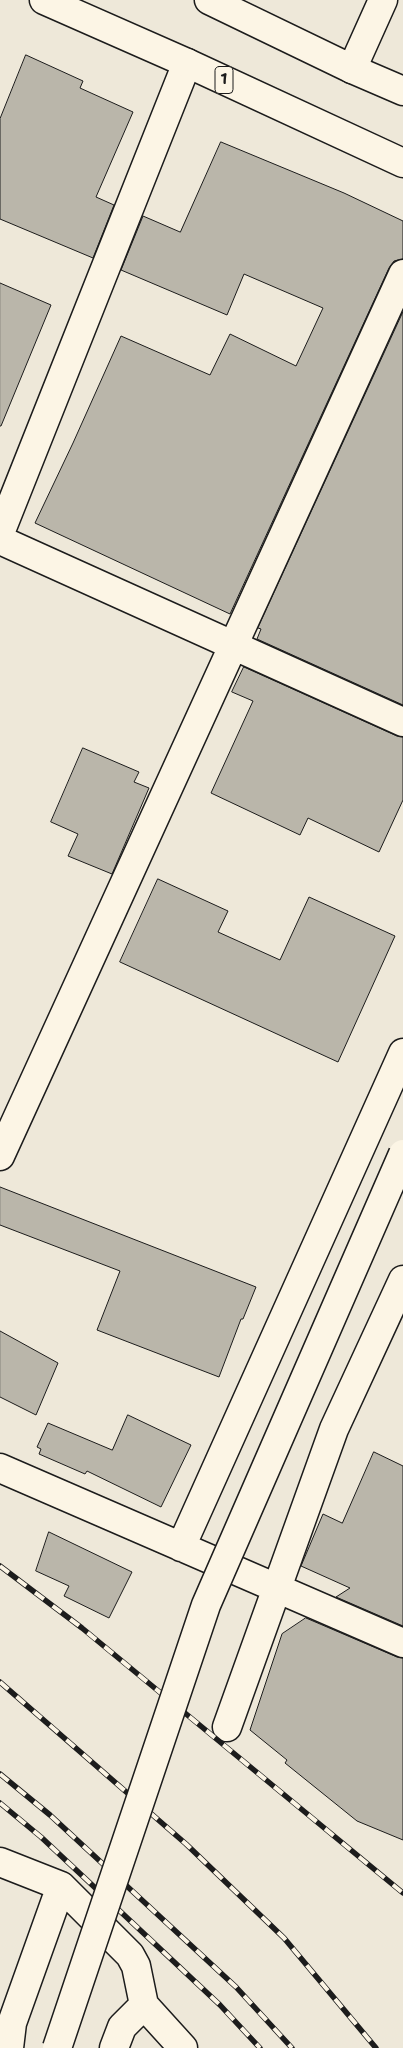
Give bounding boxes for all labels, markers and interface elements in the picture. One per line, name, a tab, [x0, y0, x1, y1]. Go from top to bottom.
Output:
road number: 1	[215, 66, 233, 94]

